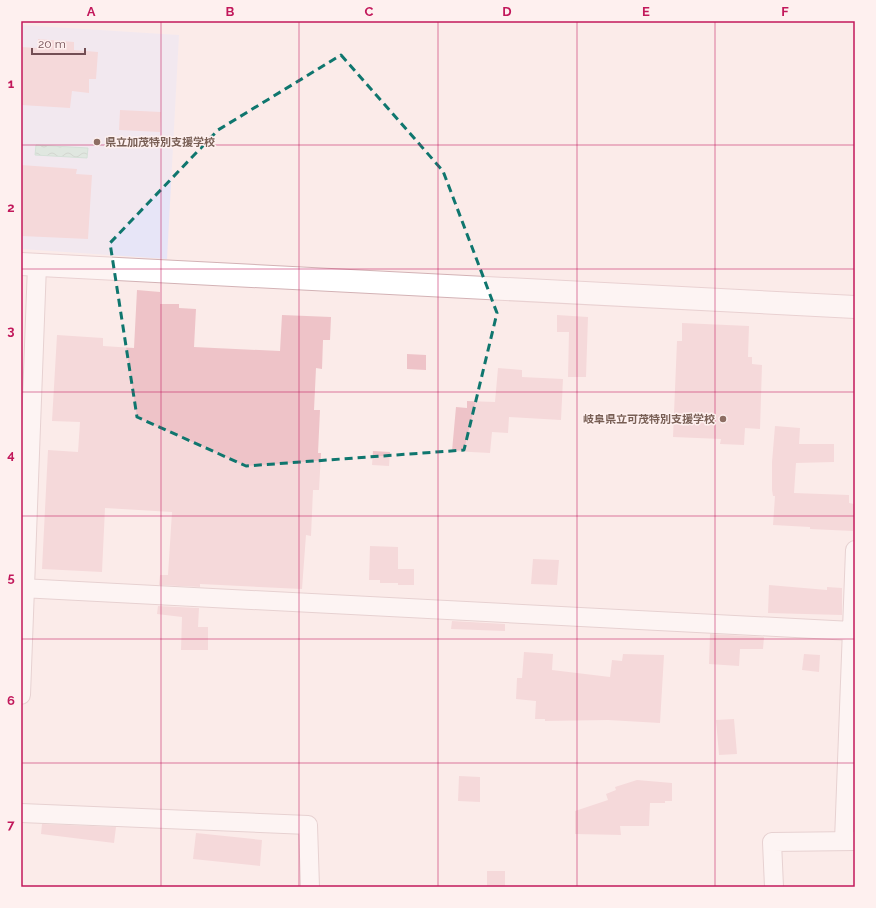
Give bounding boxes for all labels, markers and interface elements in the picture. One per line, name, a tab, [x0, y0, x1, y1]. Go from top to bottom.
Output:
text: A	[87, 4, 96, 19]
text: B	[226, 4, 235, 19]
text: C	[365, 4, 374, 19]
text: D	[502, 4, 512, 19]
text: E	[642, 4, 650, 19]
text: F	[781, 4, 789, 19]
scale bar	[32, 30, 85, 56]
text: 20 m	[38, 37, 66, 51]
text: 1	[8, 76, 15, 91]
place label: 県立加茂特別支援学校	[105, 136, 215, 149]
marker: 県立加茂特別支援学校	[92, 137, 102, 147]
text: 2	[7, 200, 15, 215]
text: 3	[7, 323, 15, 338]
place label: 岐阜県立可茂特別支援学校	[583, 413, 715, 426]
marker: 岐阜県立可茂特別支援学校	[718, 414, 728, 424]
text: 4	[7, 447, 15, 462]
text: 5	[7, 570, 15, 585]
text: 6	[7, 693, 15, 708]
text: 7	[7, 817, 15, 832]

